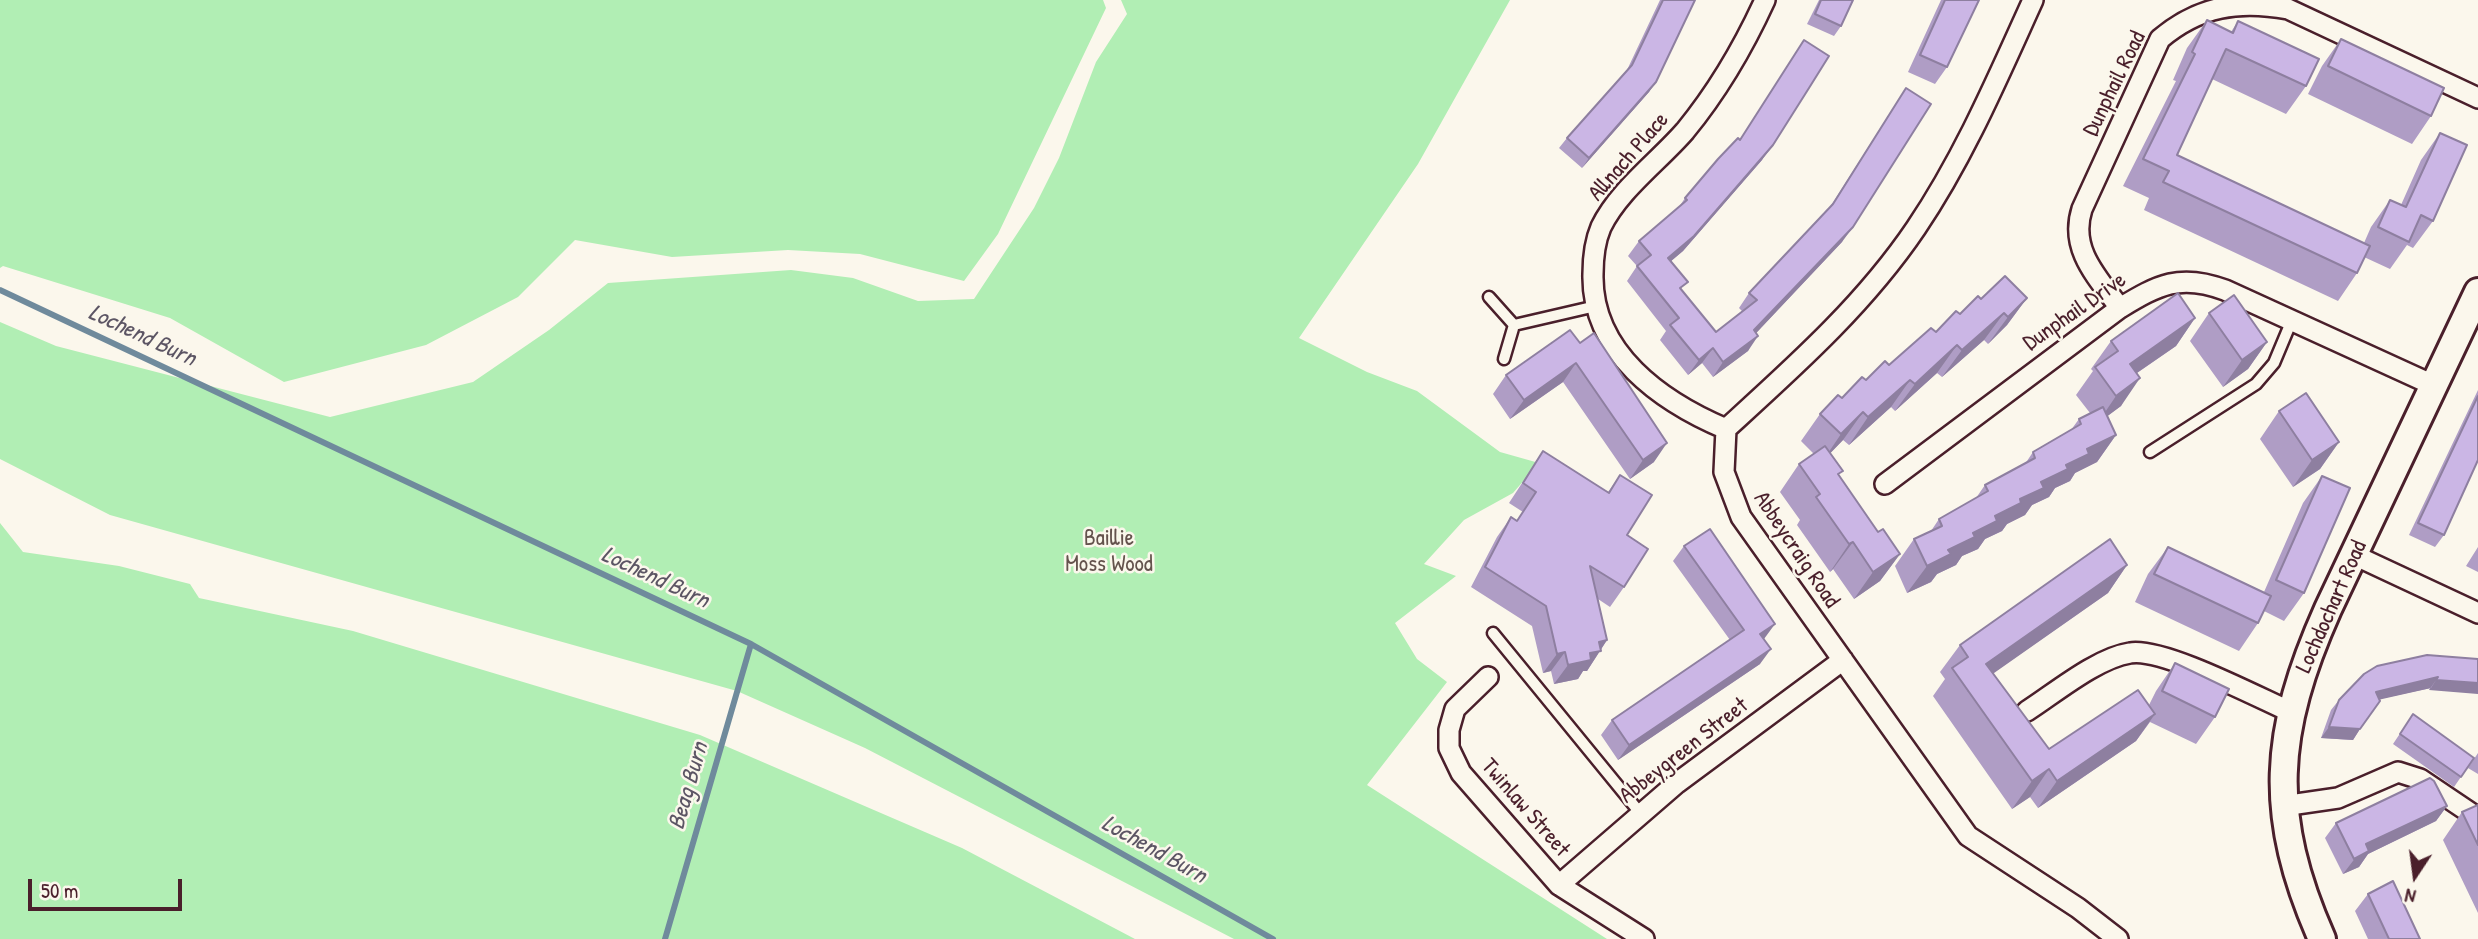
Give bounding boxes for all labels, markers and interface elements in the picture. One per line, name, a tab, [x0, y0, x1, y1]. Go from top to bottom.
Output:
street label: Dunphail Road	[2078, 27, 2152, 141]
street label: Allnach Place	[1583, 107, 1675, 207]
street label: Dunphail Drive	[2018, 267, 2132, 357]
water label: Lochend Burn	[84, 299, 200, 373]
street label: Abbeycraig Road	[1747, 487, 1845, 613]
park label: Baillie Moss Wood	[1065, 525, 1153, 579]
street label: Lochdochart Road	[2291, 537, 2373, 677]
water label: Lochend Burn	[597, 541, 713, 615]
street label: Abbeygreen Street	[1614, 692, 1754, 810]
water label: Beag Burn	[663, 739, 715, 833]
street label: Twinlaw Street	[1475, 753, 1575, 863]
water label: Lochend Burn	[1097, 809, 1211, 891]
north arrow	[2380, 841, 2450, 911]
scale bar	[32, 866, 186, 910]
text: 50 m	[41, 876, 78, 905]
text: N	[2402, 883, 2418, 910]

